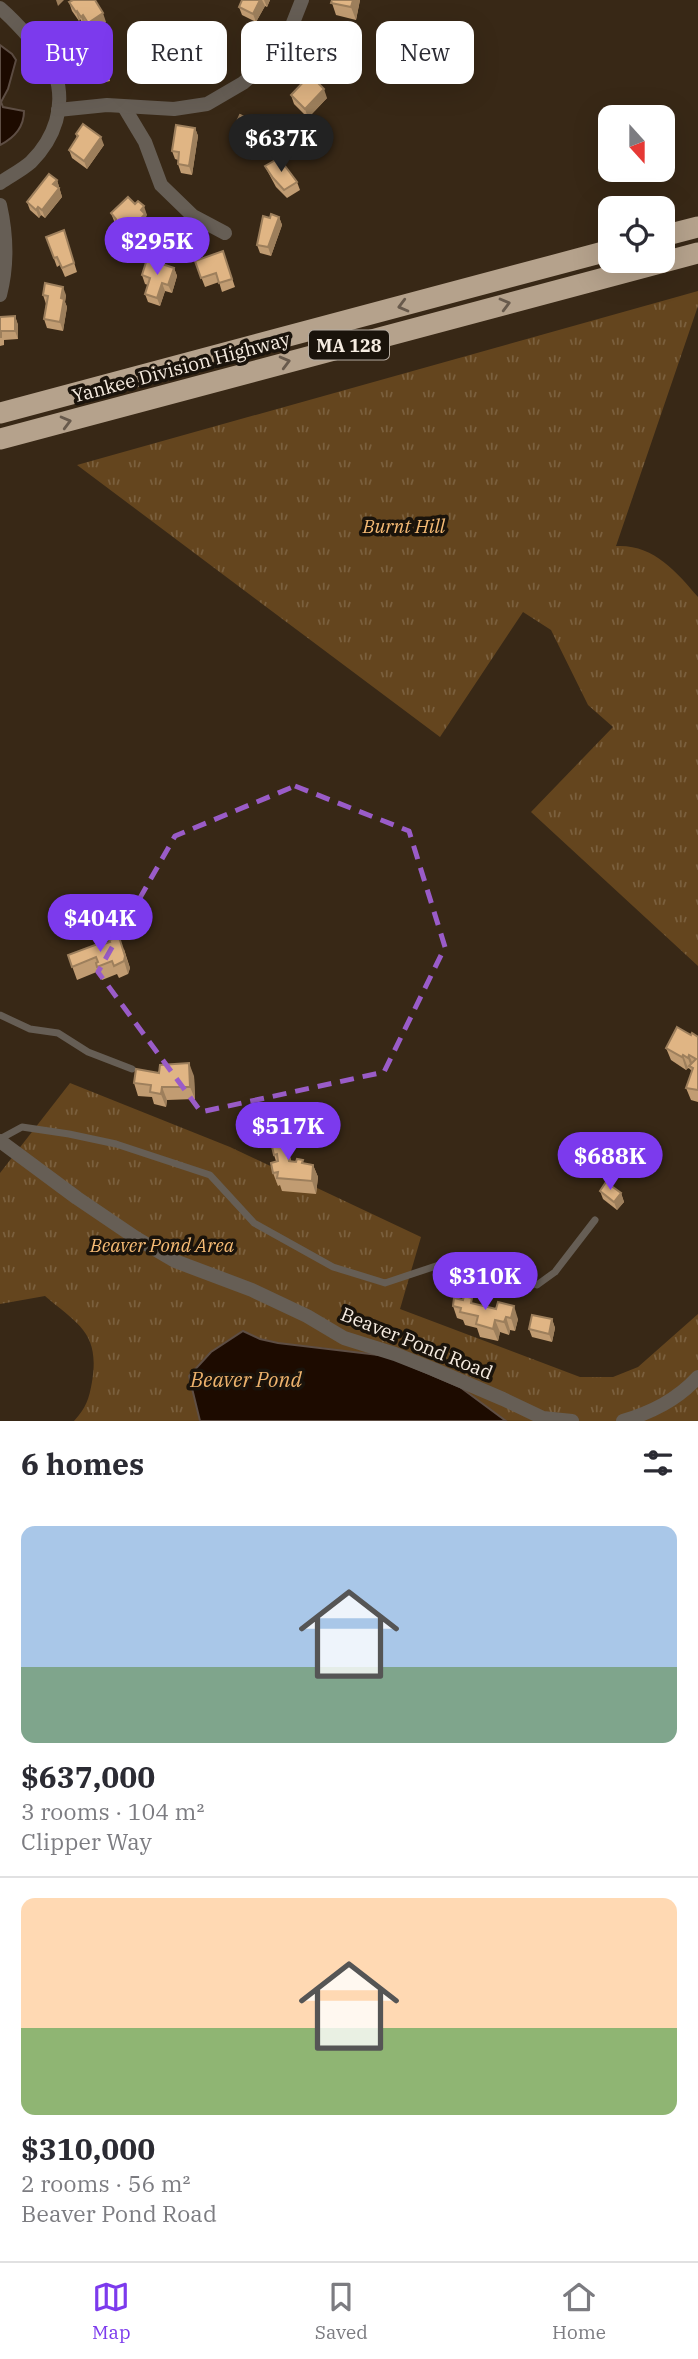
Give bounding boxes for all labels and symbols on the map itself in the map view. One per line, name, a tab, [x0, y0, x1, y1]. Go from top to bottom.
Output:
north arrow	[598, 105, 676, 182]
pin: $637K	[232, 114, 330, 174]
pin: $295K	[108, 218, 206, 277]
one-way arrow	[397, 298, 409, 312]
one-way arrow	[499, 298, 511, 312]
street label: Yankee Division Highway	[69, 326, 293, 408]
road number: MA 128	[309, 330, 389, 360]
one-way arrow	[279, 356, 291, 370]
one-way arrow	[60, 415, 72, 430]
park label: Burnt Hill	[362, 514, 446, 538]
pin: $404K	[51, 894, 149, 954]
pin: $517K	[239, 1102, 337, 1162]
pin: $688K	[561, 1132, 659, 1192]
park label: Beaver Pond Area	[89, 1233, 235, 1257]
pin: $310K	[436, 1252, 534, 1312]
street label: Beaver Pond Road	[337, 1302, 497, 1384]
water label: Beaver Pond	[189, 1365, 302, 1393]

